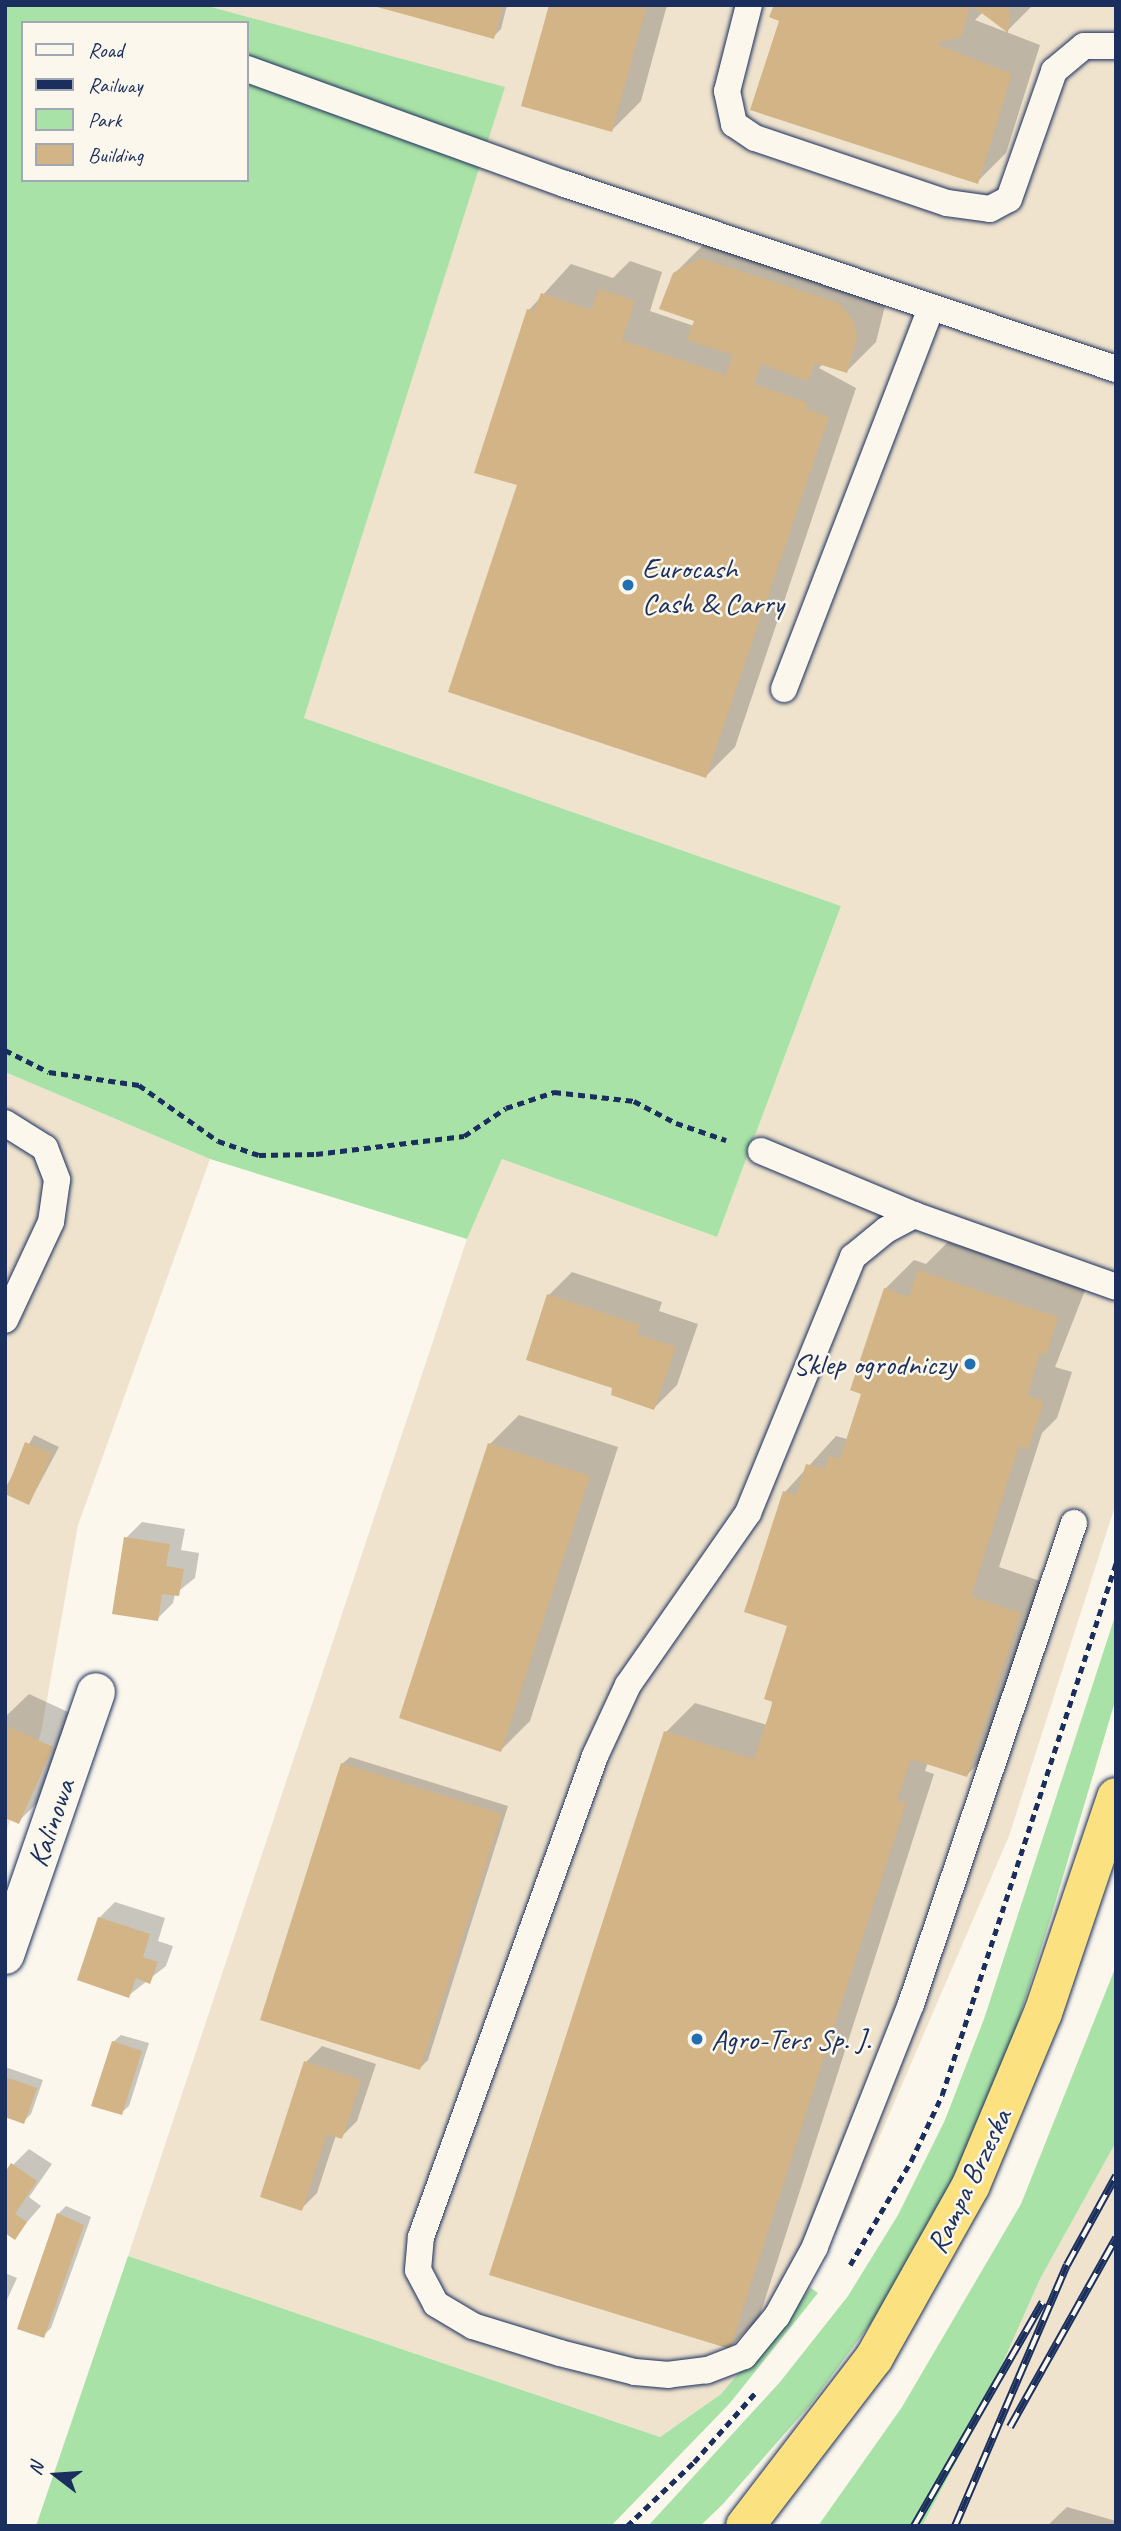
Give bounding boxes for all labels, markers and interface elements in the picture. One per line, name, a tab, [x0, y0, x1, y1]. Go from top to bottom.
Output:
legend	[21, 21, 248, 182]
text: Road	[88, 37, 123, 63]
text: Railway	[88, 72, 142, 98]
text: Park	[88, 107, 121, 133]
text: Building	[88, 142, 143, 168]
place label: Eurocash Cash & Carry	[642, 550, 784, 620]
marker: Eurocash Cash & Carry	[620, 577, 636, 593]
place label: Sklep ogrodniczy	[793, 1346, 956, 1382]
marker: Sklep ogrodniczy	[962, 1356, 978, 1372]
street label: Kalinowa	[19, 1774, 83, 1872]
place label: Agro-Ters Sp. J.	[711, 2021, 871, 2057]
marker: Agro-Ters Sp. J.	[689, 2031, 705, 2047]
street label: Rampa Brzeska	[919, 2103, 1019, 2259]
north arrow	[21, 2440, 91, 2510]
text: N	[23, 2460, 49, 2478]

